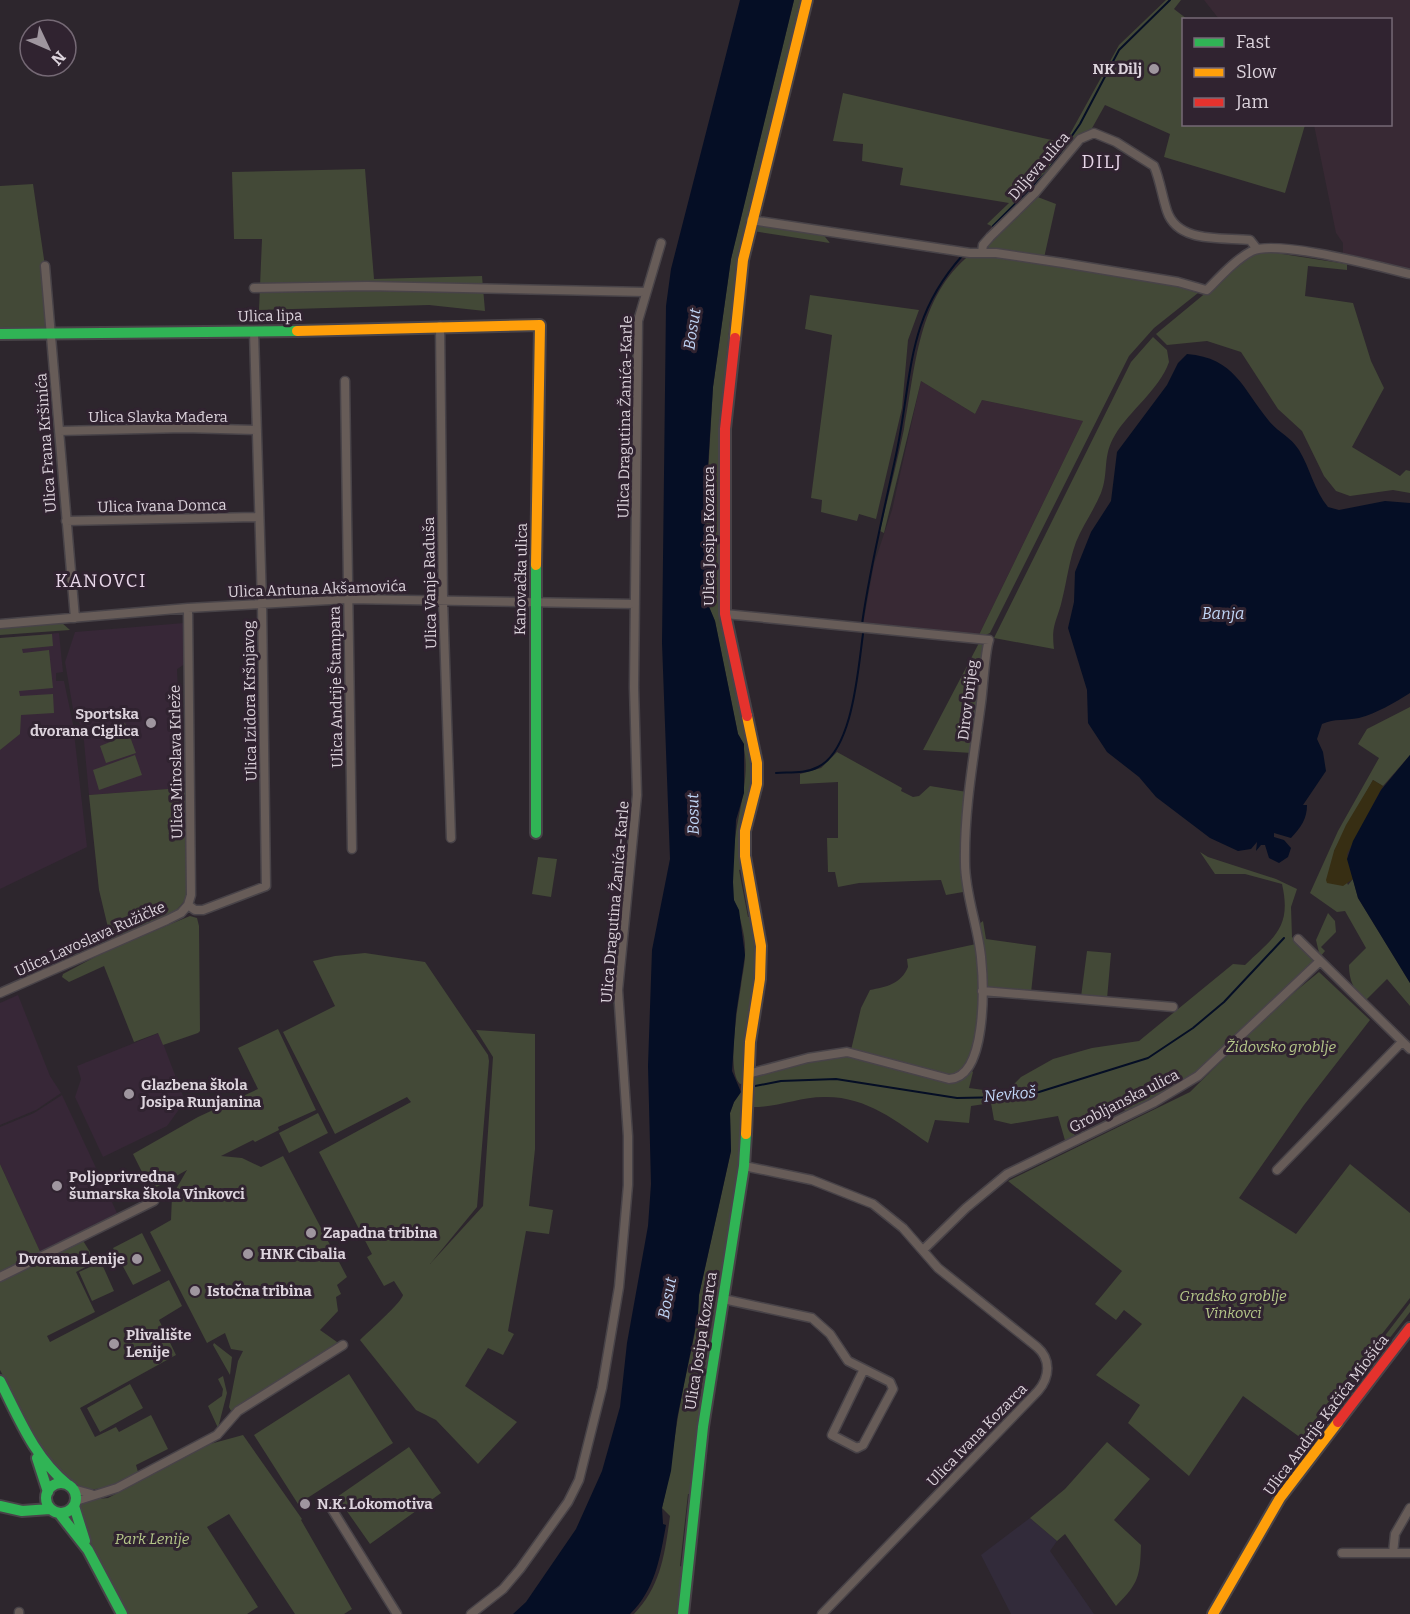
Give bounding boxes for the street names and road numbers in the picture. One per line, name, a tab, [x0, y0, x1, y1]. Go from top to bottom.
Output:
street label: Diljeva ulica	[1005, 128, 1073, 204]
street label: Ulica lipa	[238, 306, 302, 326]
street label: Ulica Dragutina Žanića-Karle	[614, 315, 636, 519]
street label: Ulica Frana Kršinića	[32, 372, 60, 514]
street label: Ulica Slavka Mađera	[88, 408, 228, 426]
street label: Ulica Josipa Kozarca	[700, 466, 718, 606]
street label: Ulica Ivana Domca	[97, 496, 227, 516]
street label: Ulica Vanje Raduša	[420, 517, 440, 649]
street label: Kanovačka ulica	[511, 523, 531, 635]
street label: Ulica Antuna Akšamovića	[227, 577, 407, 601]
street label: Ulica Andrije Štampara	[326, 606, 346, 768]
street label: Ulica Izidora Kršnjavog	[240, 620, 260, 782]
street label: Dirov brijeg	[954, 659, 982, 741]
street label: Ulica Miroslava Krleže	[166, 685, 186, 839]
street label: Ulica Dragutina Žanića-Karle	[597, 800, 633, 1004]
street label: Ulica Lavoslava Ružičke	[12, 898, 168, 980]
street label: Grobljanska ulica	[1066, 1066, 1182, 1136]
street label: Ulica Josipa Kozarca	[681, 1271, 721, 1411]
street label: Ulica Andrije Kačića Miošića	[1260, 1331, 1392, 1499]
street label: Ulica Ivana Kozarca	[923, 1380, 1031, 1490]

